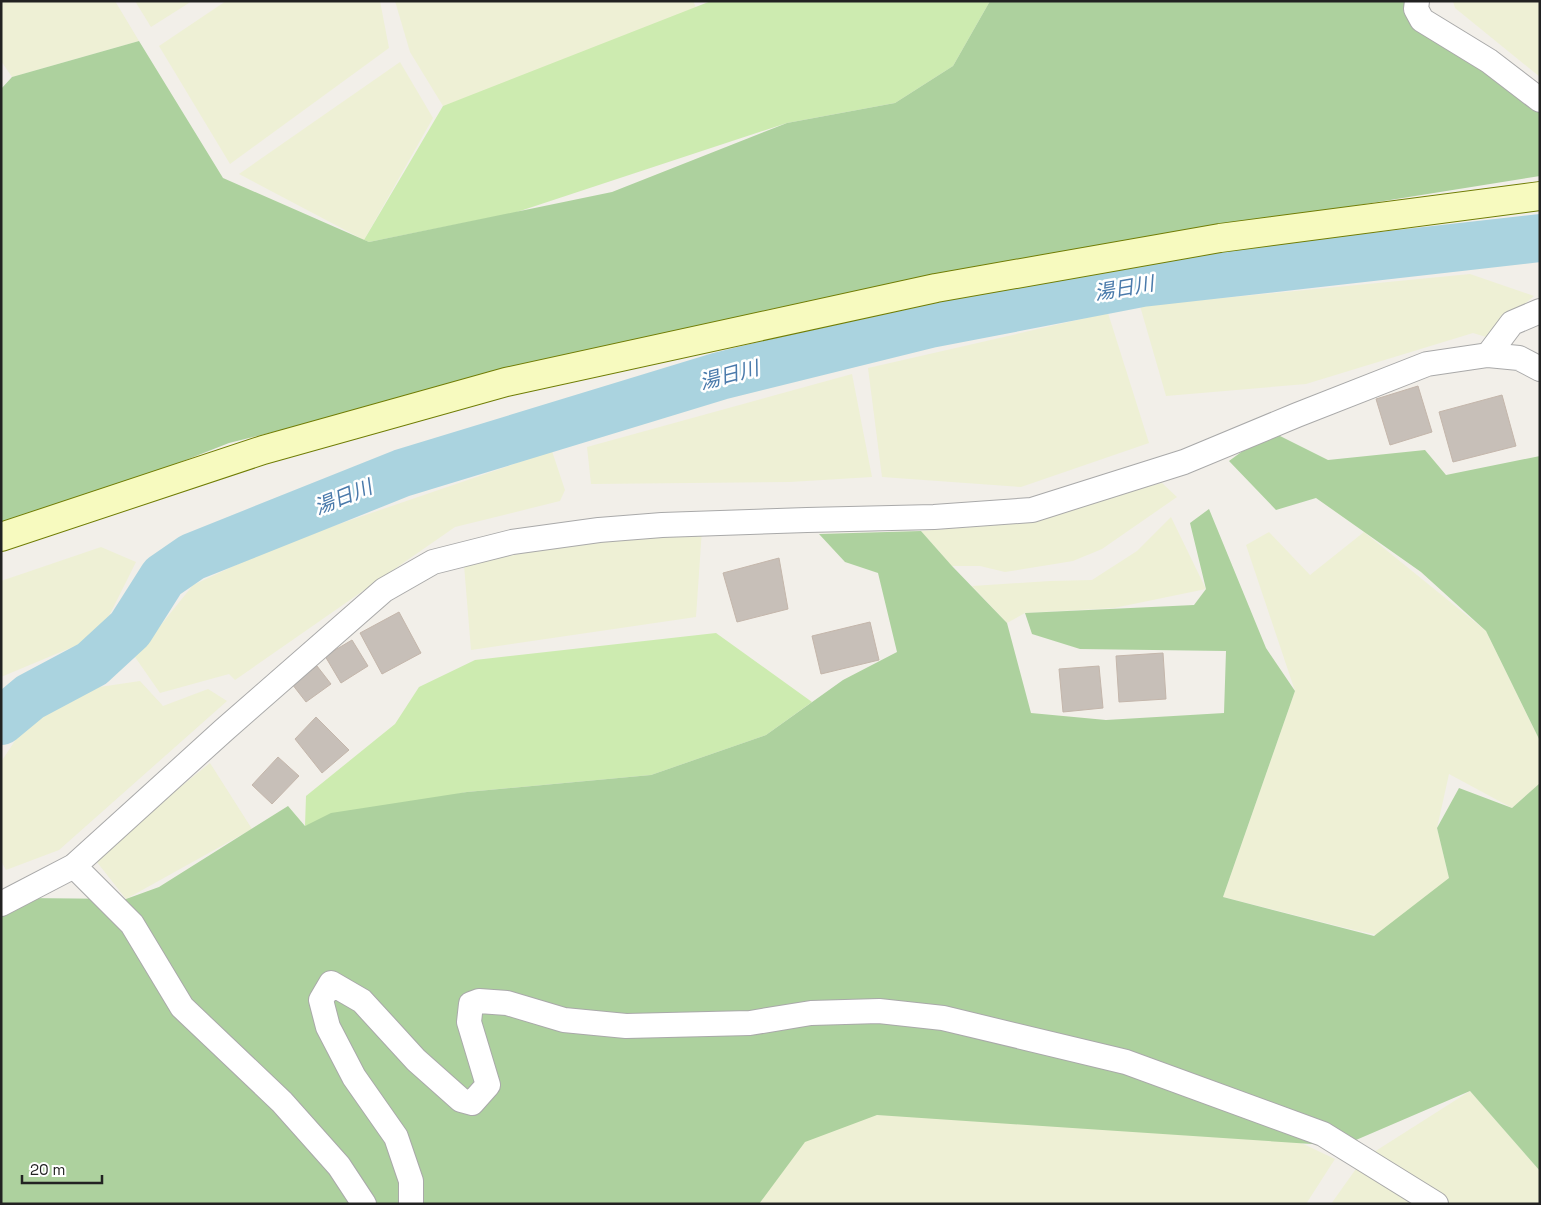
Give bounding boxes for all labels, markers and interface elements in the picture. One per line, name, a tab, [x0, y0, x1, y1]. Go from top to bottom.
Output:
water label: 湯日川	[1092, 270, 1158, 306]
water label: 湯日川	[697, 354, 763, 395]
water label: 湯日川	[310, 473, 378, 520]
scale bar	[22, 1152, 102, 1184]
text: 20 m	[30, 1160, 65, 1179]

